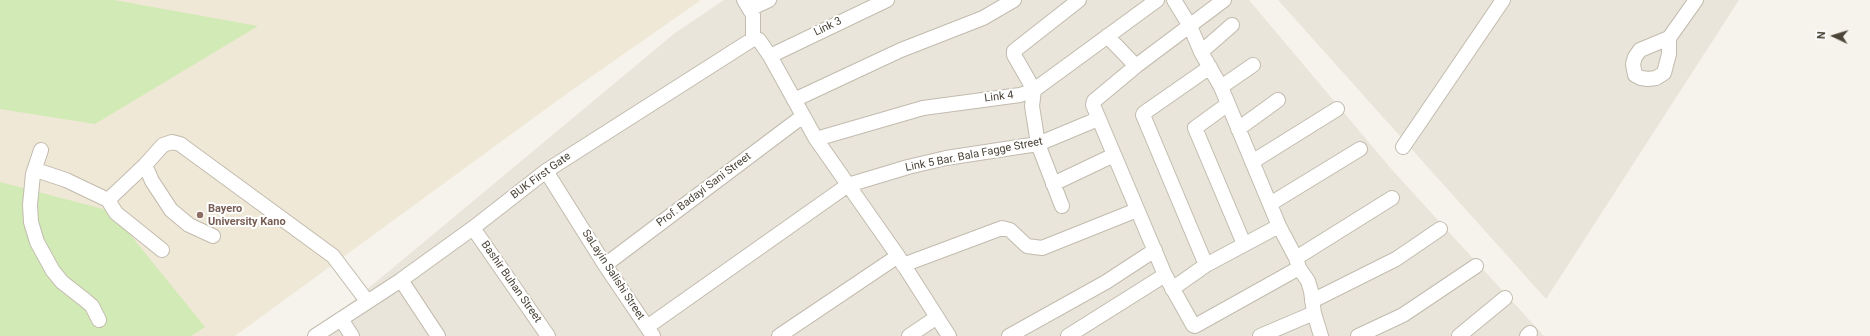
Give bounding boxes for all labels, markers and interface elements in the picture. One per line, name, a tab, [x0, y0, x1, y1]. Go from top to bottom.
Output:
street label: Link 3	[812, 15, 844, 39]
north arrow	[1814, 16, 1854, 56]
text: N	[1815, 31, 1828, 39]
street label: Link 4	[984, 89, 1014, 105]
street label: Link 5 Bar. Bala Fagge Street	[904, 135, 1044, 175]
street label: BUK First Gate	[508, 150, 574, 202]
street label: Prof. Badayi Sani Street	[654, 150, 754, 230]
place label: Bayero University Kano	[208, 202, 286, 228]
marker: Bayero University Kano	[195, 210, 205, 220]
street label: SaLayin Salishi Street	[579, 227, 647, 323]
street label: Bashir Buhan Street	[478, 239, 544, 325]

